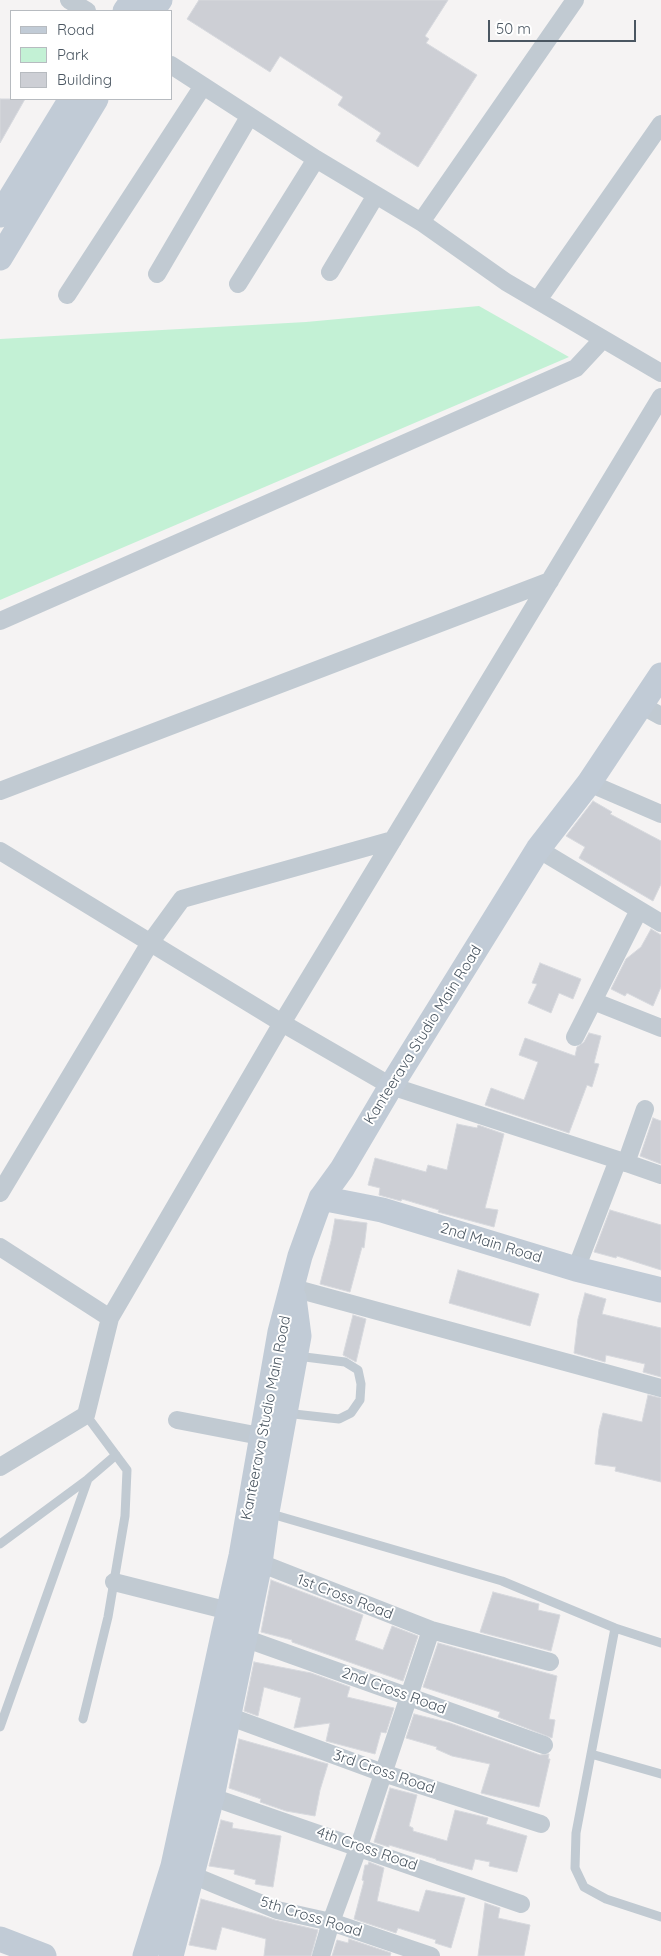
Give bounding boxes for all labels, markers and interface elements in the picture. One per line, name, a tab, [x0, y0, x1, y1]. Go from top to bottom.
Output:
legend	[10, 10, 172, 100]
scale bar	[491, 10, 638, 42]
text: 50 m	[496, 19, 531, 38]
text: Road	[57, 20, 94, 39]
text: Park	[57, 45, 89, 64]
text: Building	[57, 70, 112, 89]
street label: Kanteerava Studio Main Road	[360, 942, 486, 1128]
street label: 2nd Main Road	[438, 1219, 544, 1267]
street label: Kanteerava Studio Main Road	[237, 1314, 295, 1522]
street label: 1st Cross Road	[294, 1570, 396, 1624]
street label: 2nd Cross Road	[339, 1664, 449, 1718]
street label: 3rd Cross Road	[331, 1746, 437, 1798]
street label: 4th Cross Road	[314, 1823, 420, 1875]
street label: 5th Cross Road	[258, 1893, 364, 1941]

